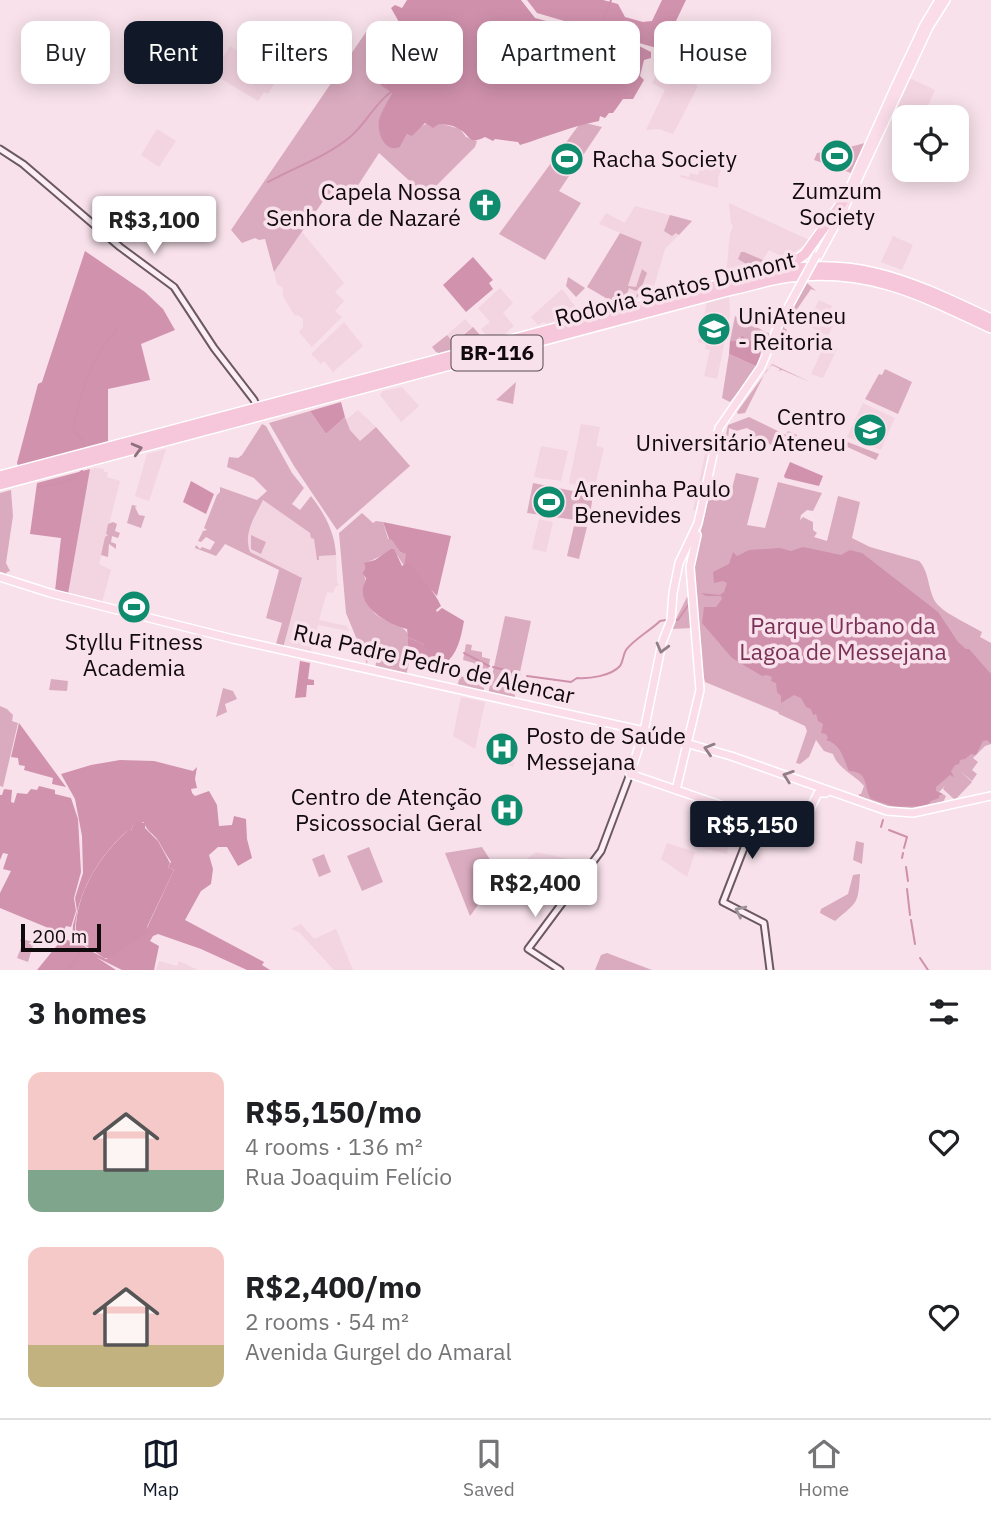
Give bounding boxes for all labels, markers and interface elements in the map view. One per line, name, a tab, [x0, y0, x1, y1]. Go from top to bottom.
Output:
chip: Buy	[21, 21, 110, 84]
chip: Rent	[124, 21, 223, 84]
chip: Filters	[237, 21, 352, 84]
chip: New	[366, 21, 463, 84]
chip: Apartment	[477, 21, 640, 84]
chip: House	[654, 21, 771, 84]
map controls	[892, 105, 969, 182]
button: locate	[892, 105, 969, 182]
sports icon: Zumzum Society	[818, 137, 856, 175]
sports icon: Racha Society	[548, 140, 586, 178]
place label: Racha Society	[592, 143, 737, 173]
place label: Zumzum Society	[792, 175, 882, 231]
place label: Capela Nossa Senhora de Nazaré	[266, 176, 461, 232]
church icon: Capela Nossa Senhora de Nazaré	[466, 186, 504, 224]
pin: R$3,100	[89, 196, 219, 256]
text: R$3,100	[108, 204, 200, 234]
street label: Rodovia Santos Dumont	[551, 244, 798, 332]
place label: UniAteneu - Reitoria	[738, 300, 846, 356]
school or university icon: UniAteneu - Reitoria	[695, 310, 733, 348]
road number: BR-116	[452, 336, 542, 370]
place label: Centro Universitário Ateneu	[636, 401, 846, 457]
school or university icon: Centro Universitário Ateneu	[851, 411, 889, 449]
one-way arrow	[131, 443, 143, 457]
place label: Areninha Paulo Benevides	[574, 473, 731, 529]
sports icon: Areninha Paulo Benevides	[530, 483, 568, 521]
sports icon: Styllu Fitness Academia	[115, 588, 153, 626]
park label: Parque Urbano da Lagoa de Messejana	[739, 610, 947, 666]
street label: Rua Padre Pedro de Alencar	[291, 616, 578, 710]
place label: Styllu Fitness Academia	[65, 626, 203, 682]
one-way arrow	[655, 641, 670, 653]
place label: Posto de Saúde Messejana	[526, 720, 686, 776]
hospital icon: Posto de Saúde Messejana	[483, 730, 521, 768]
one-way arrow	[703, 743, 715, 758]
one-way arrow	[783, 770, 795, 784]
place label: Centro de Atenção Psicossocial Geral	[291, 781, 482, 837]
hospital icon: Centro de Atenção Psicossocial Geral	[488, 791, 526, 829]
pin: R$5,150	[687, 802, 817, 861]
text: R$5,150	[706, 809, 798, 839]
pin: R$2,400	[470, 860, 600, 919]
text: R$2,400	[489, 867, 581, 897]
one-way arrow	[735, 906, 747, 920]
scale bar	[21, 921, 102, 953]
text: 200 m	[32, 924, 87, 948]
text: 3 homes	[28, 993, 147, 1032]
icon: filters	[925, 993, 963, 1031]
text: R$5,150/mo	[245, 1092, 422, 1131]
icon: home	[84, 1100, 168, 1184]
icon: heart	[925, 1123, 963, 1161]
text: 4 rooms · 136 m²	[245, 1131, 423, 1161]
text: Rua Joaquim Felício	[245, 1161, 452, 1191]
text: R$2,400/mo	[245, 1267, 422, 1306]
icon: home	[84, 1275, 168, 1359]
icon: heart	[925, 1298, 963, 1336]
text: 2 rooms · 54 m²	[245, 1306, 409, 1336]
text: Avenida Gurgel do Amaral	[245, 1336, 512, 1366]
tab: Map	[142, 1435, 180, 1501]
tab: Saved	[463, 1435, 515, 1501]
tab: Home	[798, 1435, 849, 1501]

